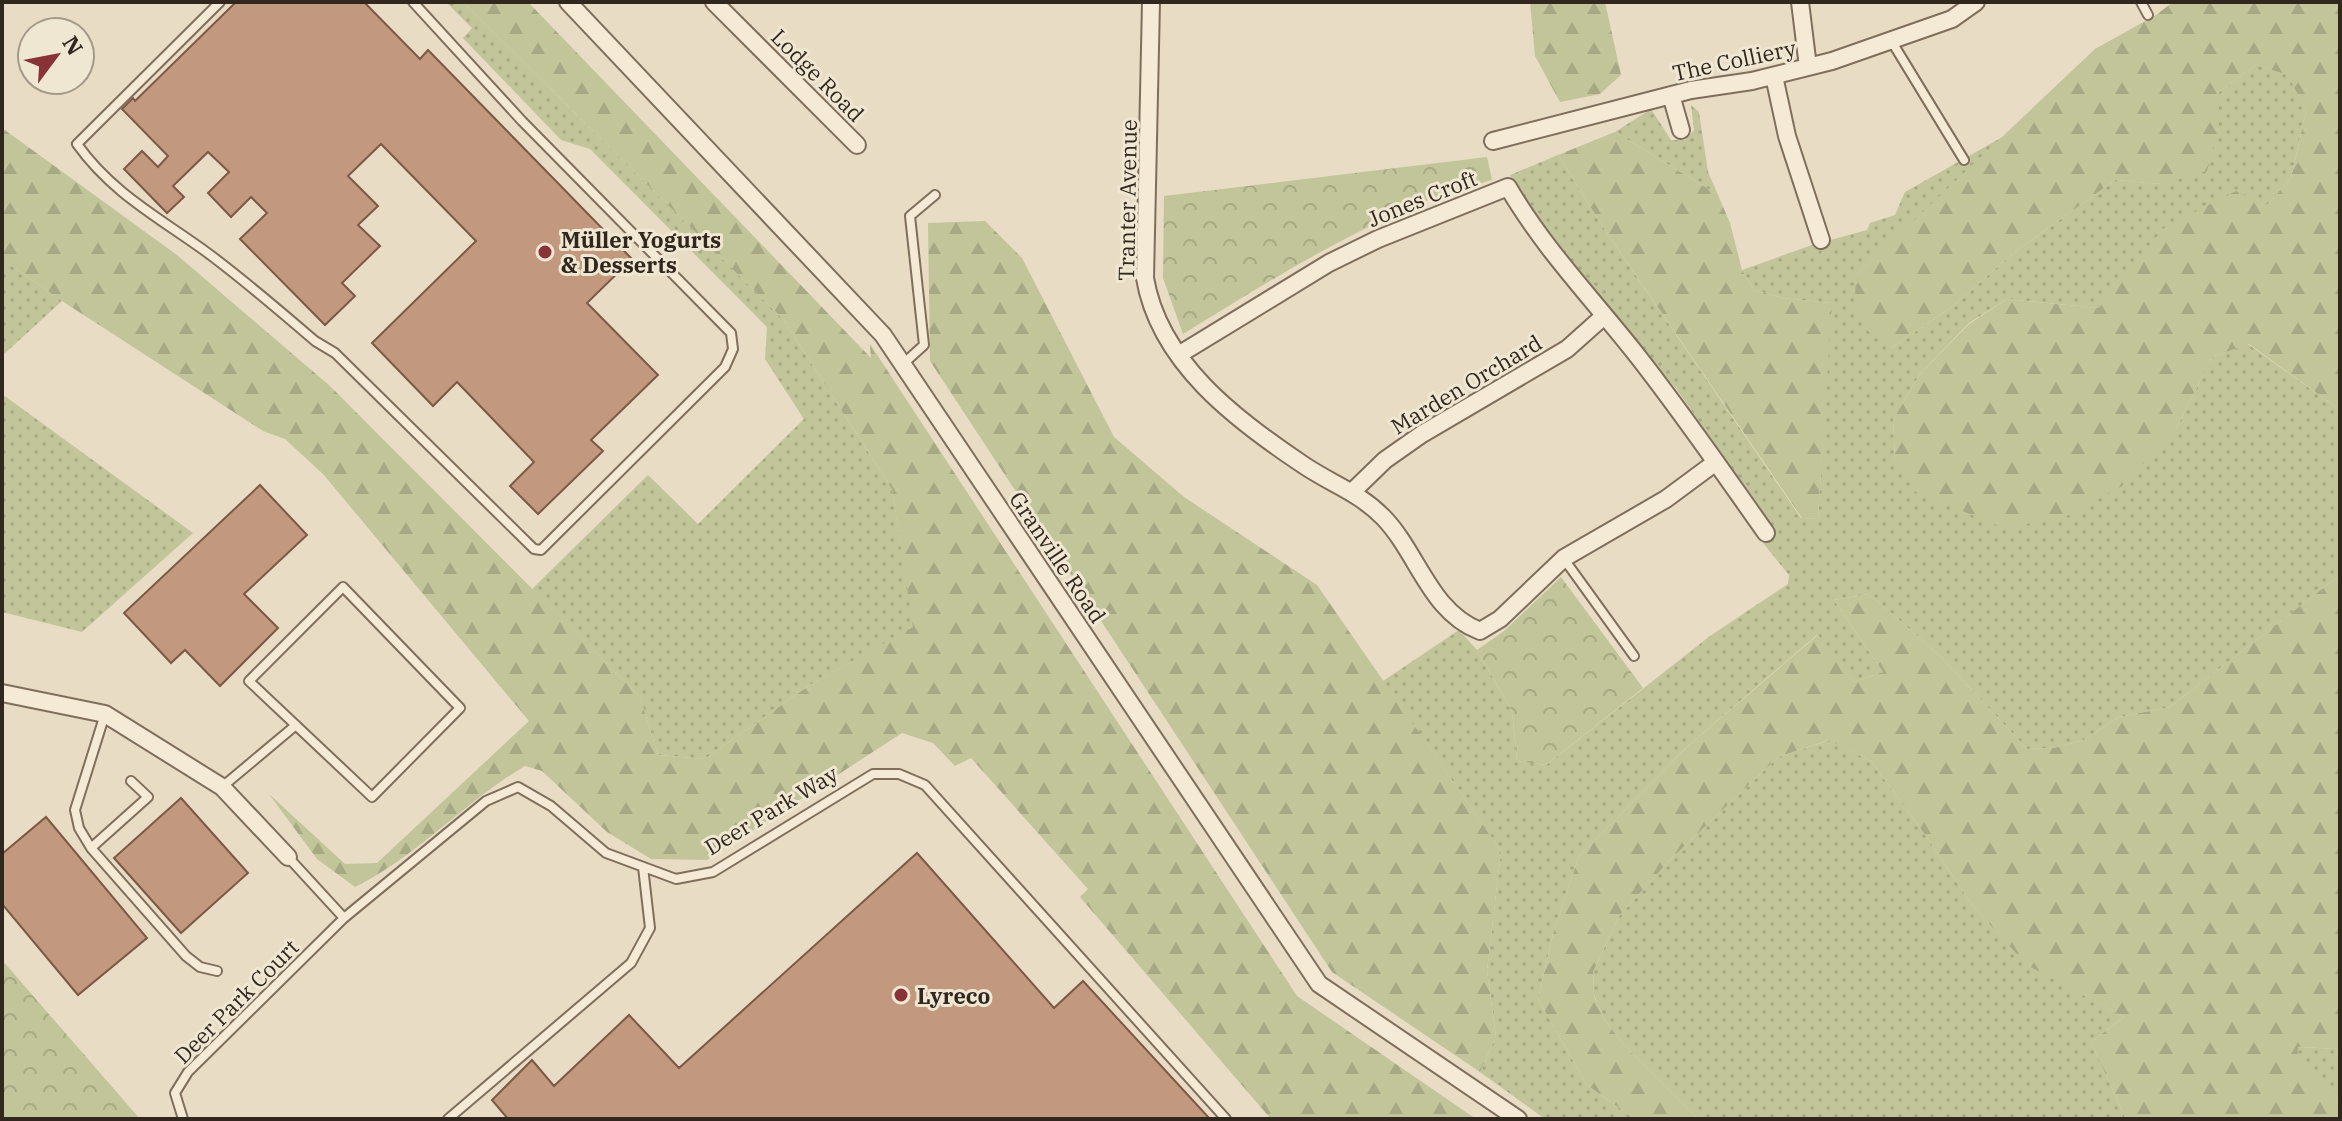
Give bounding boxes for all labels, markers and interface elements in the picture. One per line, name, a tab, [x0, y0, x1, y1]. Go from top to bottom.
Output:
north arrow	[16, 16, 96, 96]
street label: Lodge Road	[765, 22, 871, 128]
text: N	[56, 30, 90, 60]
street label: The Colliery	[1670, 33, 1799, 87]
street label: Tranter Avenue	[1111, 119, 1143, 281]
street label: Jones Croft	[1363, 163, 1481, 233]
place label: Müller Yogurts & Desserts	[561, 225, 721, 279]
marker: Müller Yogurts & Desserts	[536, 243, 554, 261]
street label: Marden Orchard	[1385, 328, 1547, 440]
street label: Granville Road	[1003, 486, 1113, 628]
street label: Deer Park Way	[699, 759, 843, 861]
street label: Deer Park Court	[167, 932, 305, 1070]
place label: Lyreco	[917, 981, 990, 1010]
marker: Lyreco	[892, 986, 910, 1004]

